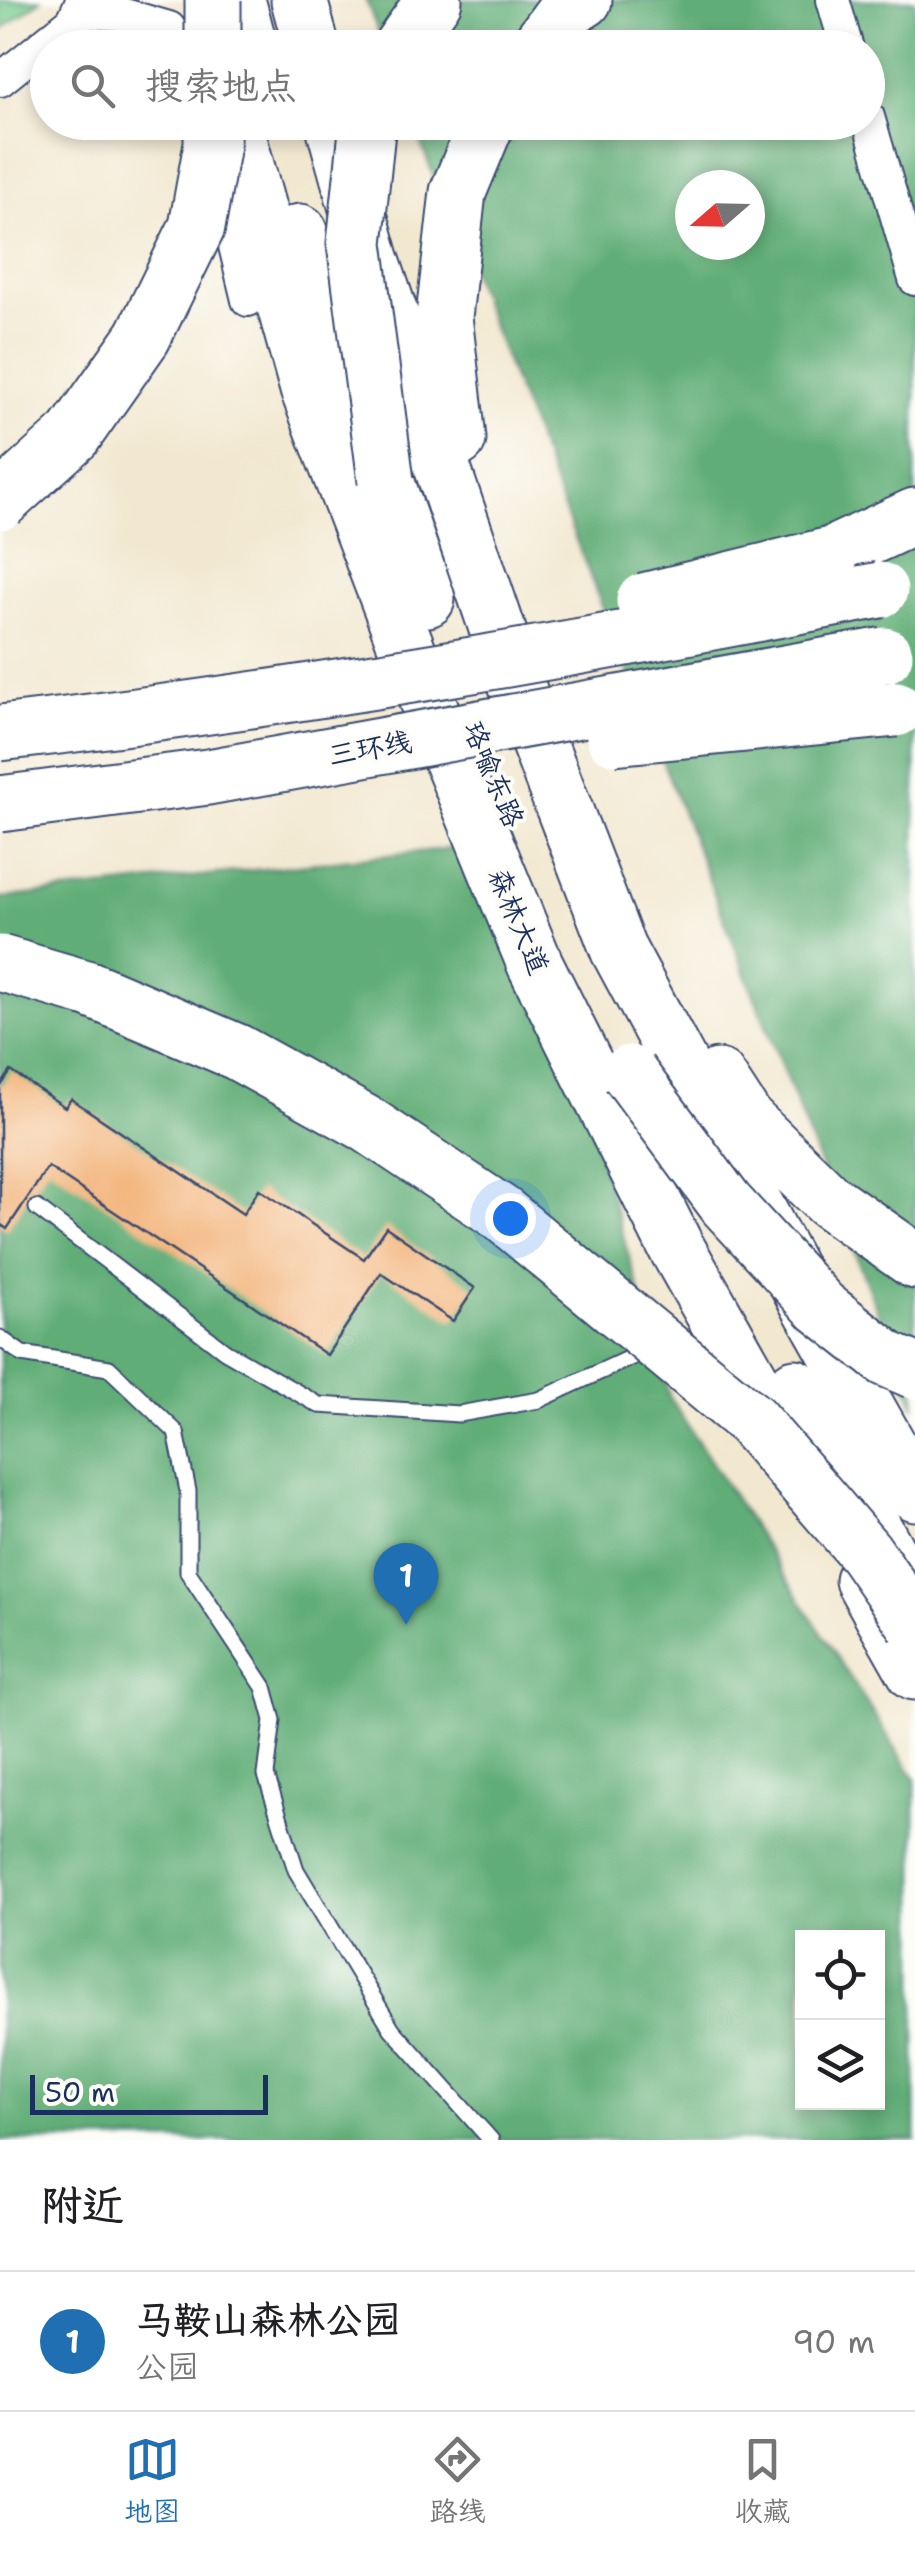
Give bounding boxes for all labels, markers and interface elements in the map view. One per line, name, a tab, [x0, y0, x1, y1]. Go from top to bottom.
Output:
search box	[30, 30, 885, 140]
icon: search	[65, 58, 120, 113]
text: 搜索地点	[145, 60, 297, 111]
north arrow	[675, 170, 765, 260]
street label: 珞喻东路	[455, 715, 533, 833]
street label: 三环线	[325, 722, 415, 774]
street label: 森林大道	[480, 862, 558, 980]
your location	[485, 1193, 536, 1244]
pin: 1	[374, 1542, 438, 1625]
map controls	[795, 1930, 885, 2110]
button: locate	[795, 1930, 885, 2020]
button: layers	[795, 2020, 885, 2110]
scale bar	[30, 2070, 268, 2114]
text: 50 m	[45, 2073, 115, 2111]
text: 附近	[40, 2177, 124, 2233]
text: 马鞍山森林公园	[135, 2294, 401, 2345]
text: 1	[65, 2320, 80, 2363]
text: 90 m	[792, 2320, 875, 2363]
text: 公园	[135, 2345, 199, 2388]
tab: 地图	[124, 2432, 181, 2530]
tab: 路线	[429, 2432, 486, 2530]
tab: 收藏	[734, 2432, 791, 2530]

